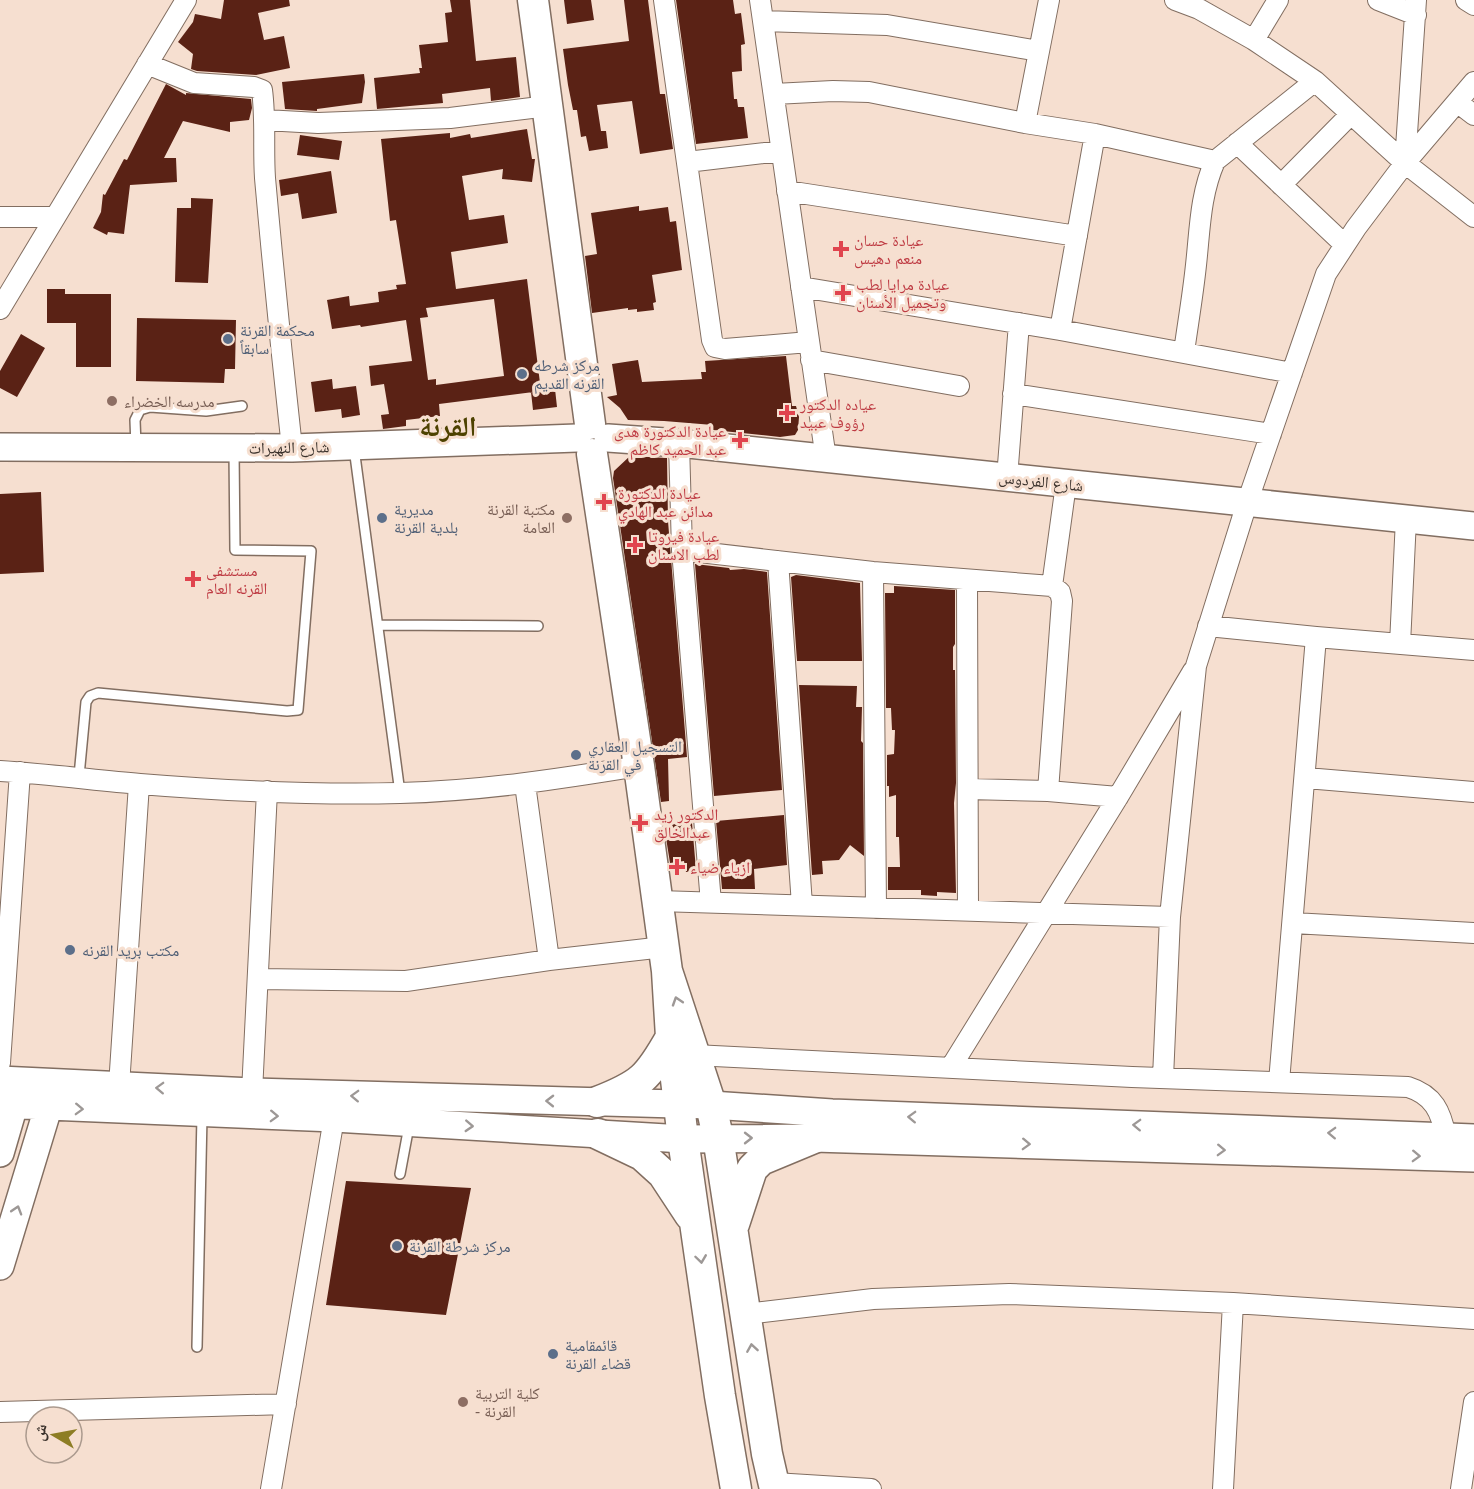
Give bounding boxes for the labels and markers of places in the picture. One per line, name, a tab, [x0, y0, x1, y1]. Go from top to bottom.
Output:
place label: عيادة حسان منعم دهيس	[854, 229, 923, 269]
marker: عيادة حسان منعم دهيس	[832, 240, 850, 258]
place label: عيادة مرايا لطب وتجميل الأسنان	[856, 273, 949, 313]
marker: عيادة مرايا لطب وتجميل الأسنان	[834, 284, 852, 302]
place label: محكمة القرنة سابقاً	[240, 319, 315, 359]
marker: محكمة القرنة سابقاً	[221, 332, 235, 346]
place label: مركز شرطه القرنه القديم	[534, 354, 605, 394]
marker: مركز شرطه القرنه القديم	[515, 367, 529, 381]
place label: مدرسه الخضراء	[124, 390, 215, 412]
place label: عياده الدكتور رؤوف عبيد	[799, 393, 876, 433]
marker: مدرسه الخضراء	[105, 394, 119, 408]
marker: عياده الدكتور رؤوف عبيد	[778, 404, 796, 422]
place label: عيادة الدكتورة هدى عبد الحميد كاظم	[614, 420, 726, 460]
marker: عيادة الدكتورة هدى عبد الحميد كاظم	[731, 431, 749, 449]
place label: عيادة الدكتورة مدائن عبد الهادي	[618, 482, 713, 524]
marker: عيادة الدكتورة مدائن عبد الهادي	[595, 493, 613, 511]
place label: مديرية بلدية القرنة	[394, 498, 458, 538]
place label: مكتبة القرنة العامة	[487, 498, 555, 538]
marker: مديرية بلدية القرنة	[375, 511, 389, 525]
marker: مكتبة القرنة العامة	[560, 511, 574, 525]
place label: عيادة فيروتا لطب الاسنان	[648, 525, 719, 565]
marker: عيادة فيروتا لطب الاسنان	[626, 536, 644, 554]
place label: مستشفى القرنه العام	[206, 559, 267, 599]
marker: مستشفى القرنه العام	[184, 570, 202, 588]
place label: التسجيل العقاري في القرنة	[588, 735, 682, 777]
marker: التسجيل العقاري في القرنة	[569, 748, 583, 762]
place label: الدكتور زيد عبدالخالق	[654, 803, 718, 843]
marker: الدكتور زيد عبدالخالق	[631, 814, 649, 832]
place label: ازياء ضياء	[690, 856, 750, 878]
marker: ازياء ضياء	[668, 858, 686, 876]
place label: مكتب بريد القرنه	[82, 939, 179, 961]
marker: مكتب بريد القرنه	[63, 943, 77, 957]
place label: مركز شرطة القرنة	[409, 1235, 510, 1257]
marker: مركز شرطة القرنة	[390, 1239, 404, 1253]
place label: قائمقامية قضاء القرنة	[565, 1334, 631, 1374]
marker: قائمقامية قضاء القرنة	[546, 1347, 560, 1361]
place label: كلية التربية - القرنة	[475, 1382, 540, 1422]
marker: كلية التربية - القرنة	[456, 1395, 470, 1409]

